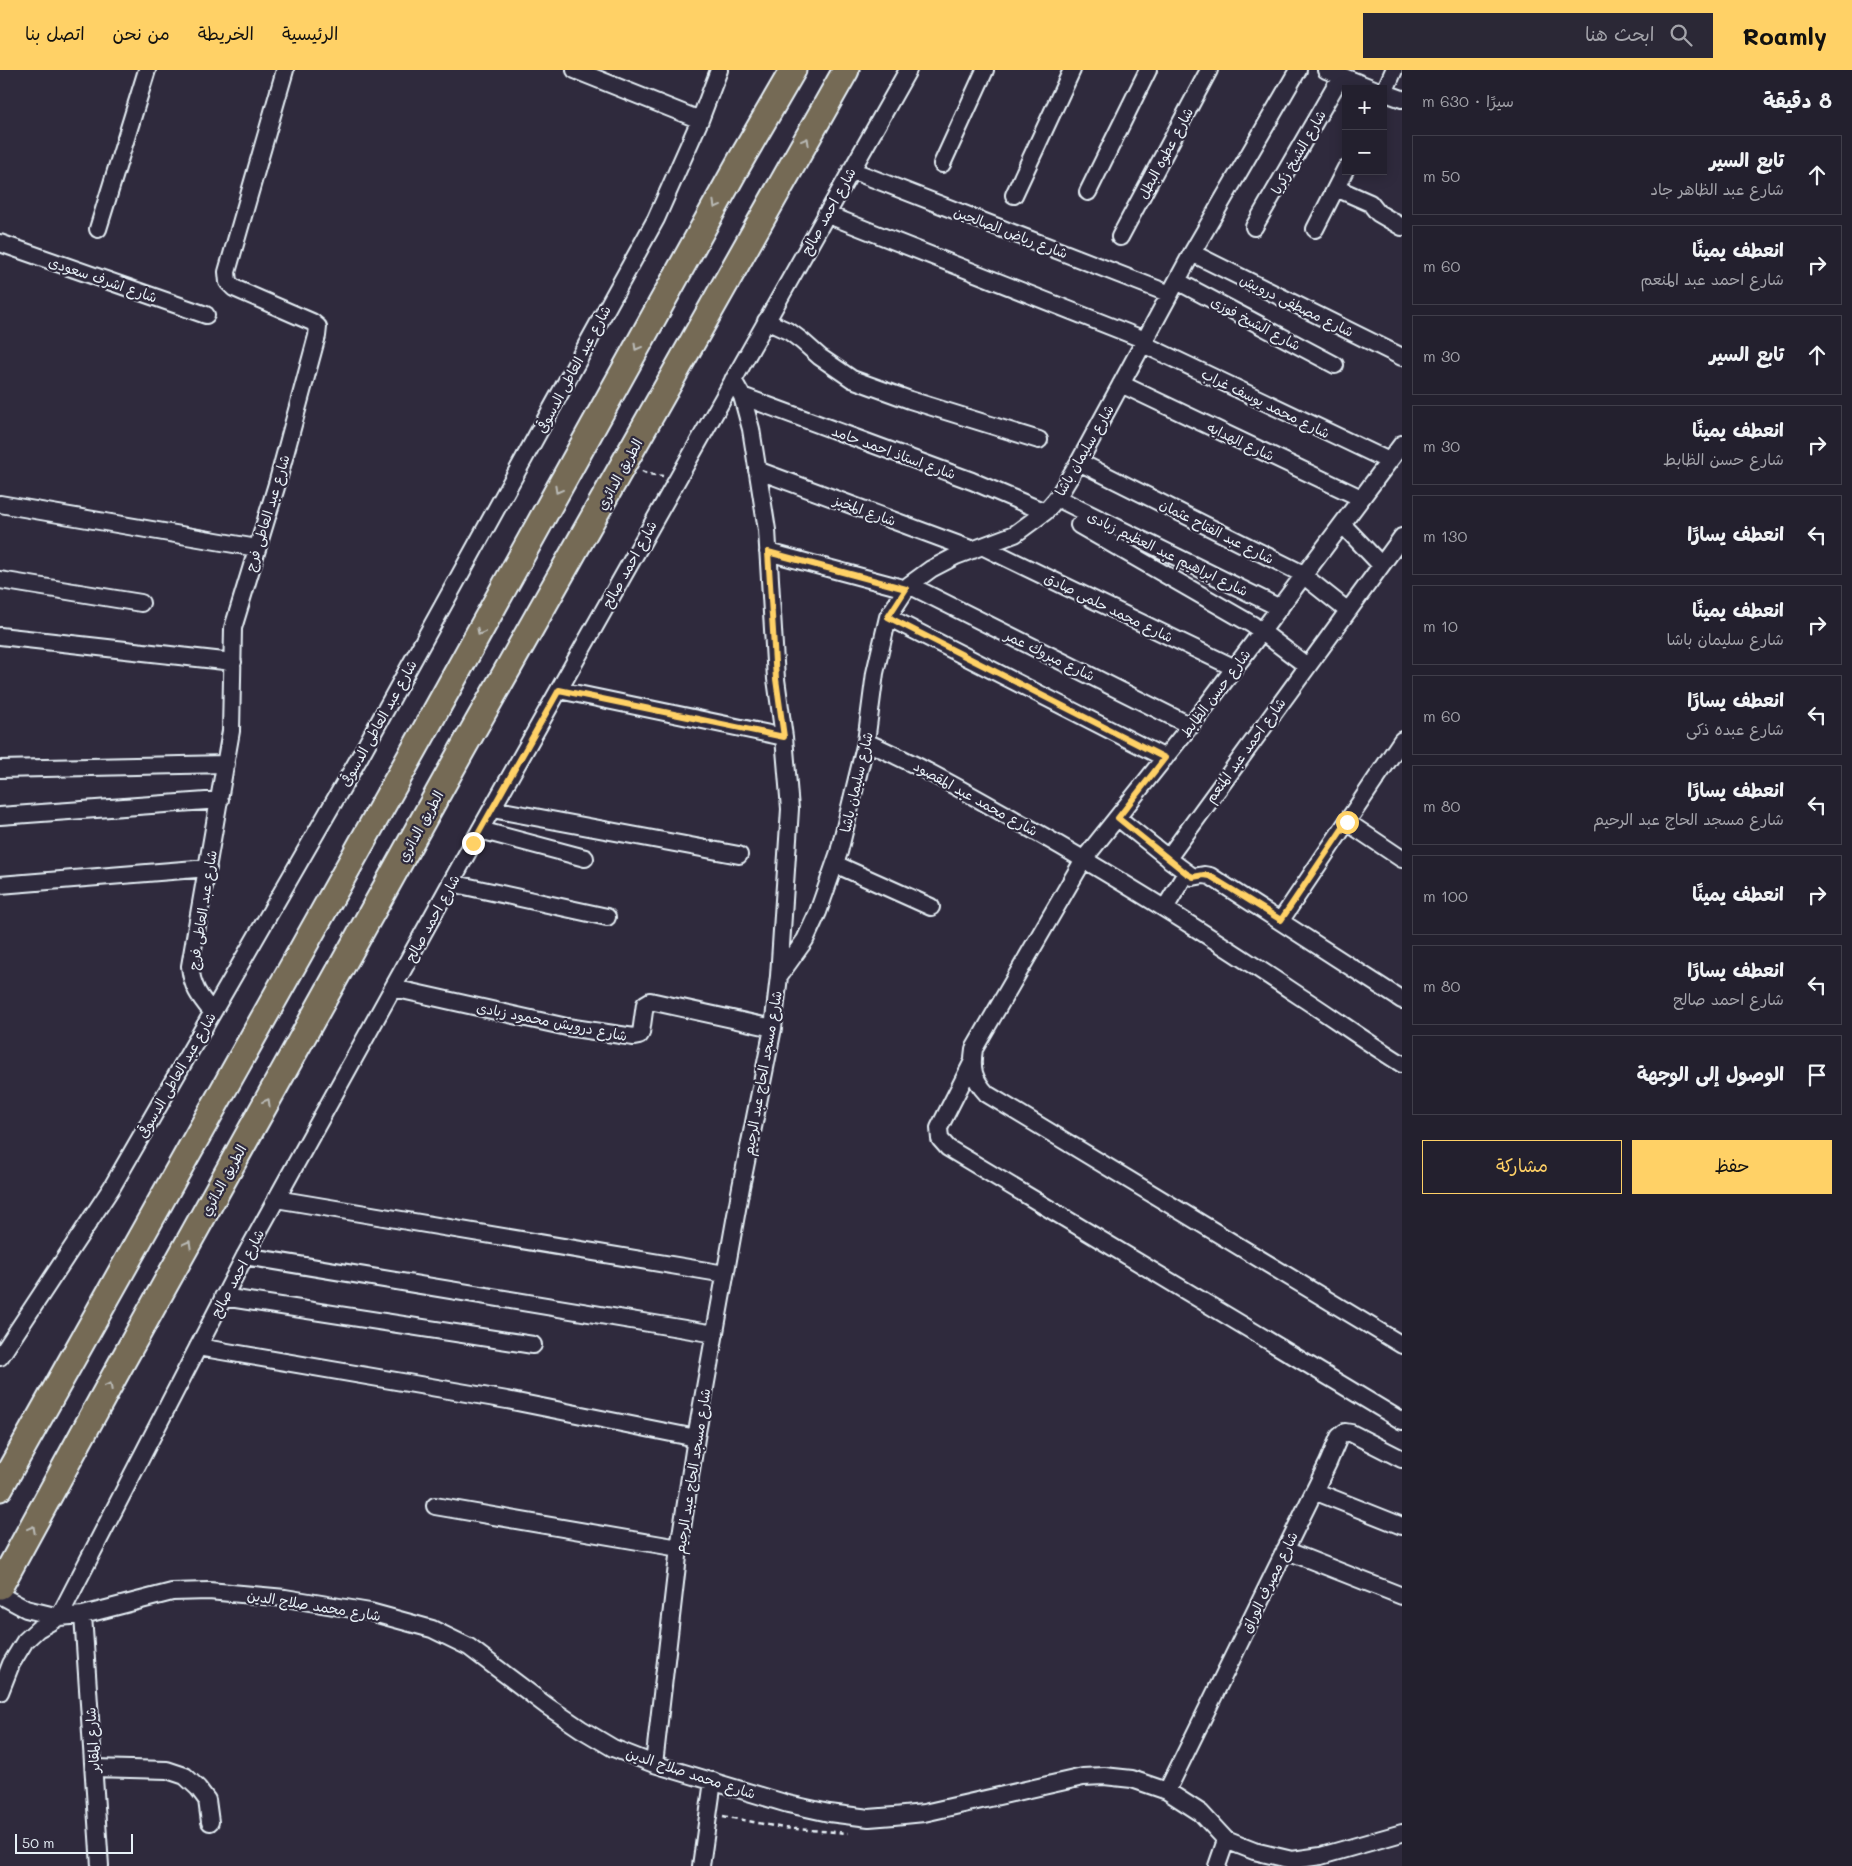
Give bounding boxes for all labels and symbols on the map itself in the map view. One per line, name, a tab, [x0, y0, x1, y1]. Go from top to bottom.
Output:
street label: شارع عطوه البطل	[1133, 104, 1198, 203]
street label: شارع الشيخ زكريا	[1266, 106, 1331, 198]
one-way arrow	[800, 137, 810, 146]
street label: شارع احمد صالح	[796, 164, 861, 259]
one-way arrow	[712, 200, 722, 209]
street label: شارع رياض الصالحين	[951, 202, 1071, 263]
street label: شارع اشرف سعودى	[46, 251, 160, 307]
street label: شارع مصطفى درويش	[1237, 269, 1357, 342]
street label: شارع الشيخ فوزى	[1207, 291, 1304, 356]
street label: شارع عبد العاطى الدسوقى	[531, 302, 616, 437]
one-way arrow	[633, 342, 643, 351]
street label: شارع محمد يوسف غراب	[1198, 364, 1333, 443]
street label: شارع سليمان باشا	[1050, 401, 1119, 500]
street label: شارع الهدايه	[1204, 417, 1278, 466]
street label: شارع استاذ احمد حامد	[829, 421, 959, 484]
street label: الطريق الدائري	[592, 435, 648, 514]
street label: شارع عبد العاطى فرج	[240, 452, 295, 574]
one-way arrow	[555, 484, 565, 493]
street label: شارع المخبز	[830, 490, 899, 531]
street label: شارع عبد الفتاح عثمان	[1156, 494, 1277, 569]
street label: شارع ابراهيم عبد العظيم زبادى	[1084, 506, 1251, 602]
street label: شارع احمد صالح	[597, 517, 662, 612]
street label: شارع محمد حلمى صادق	[1041, 568, 1177, 647]
street label: شارع مبروك عمر	[1000, 625, 1098, 686]
one-way arrow	[476, 626, 486, 635]
street label: شارع حسن الظابط	[1176, 645, 1255, 742]
street label: شارع عبد العاطى الدسوقى	[335, 656, 422, 790]
street label: شارع احمد عبد المنعم	[1200, 694, 1291, 808]
street label: شارع سليمان باشا	[835, 730, 878, 834]
street label: شارع محمد عبد المقصود	[910, 756, 1041, 841]
street label: الطريق الدائري	[393, 787, 449, 866]
route start	[1336, 811, 1359, 834]
route end	[462, 832, 485, 855]
street label: شارع عبد العاطى فرج	[183, 849, 222, 971]
street label: شارع احمد صالح	[400, 871, 465, 966]
street label: شارع مسجد الحاج عبد الرحيم	[738, 989, 788, 1157]
street label: شارع درويش محمود زبادى	[475, 997, 629, 1046]
street label: شارع عبد العاطى الدسوقى	[132, 1009, 221, 1142]
one-way arrow	[260, 1098, 270, 1107]
street label: الطريق الدائري	[196, 1141, 252, 1220]
street label: شارع احمد صالح	[206, 1226, 269, 1321]
one-way arrow	[181, 1240, 191, 1249]
one-way arrow	[103, 1382, 113, 1391]
street label: شارع مسجد الحاج عبد الرحيم	[670, 1387, 716, 1555]
one-way arrow	[25, 1525, 35, 1534]
street label: شارع مصرف الوراق	[1236, 1528, 1303, 1636]
street label: شارع محمد صلاح الدين	[246, 1585, 382, 1626]
street label: شارع المقابر	[80, 1706, 105, 1774]
street label: شارع محمد صلاح الدين	[624, 1743, 758, 1804]
scale bar	[15, 1831, 132, 1854]

